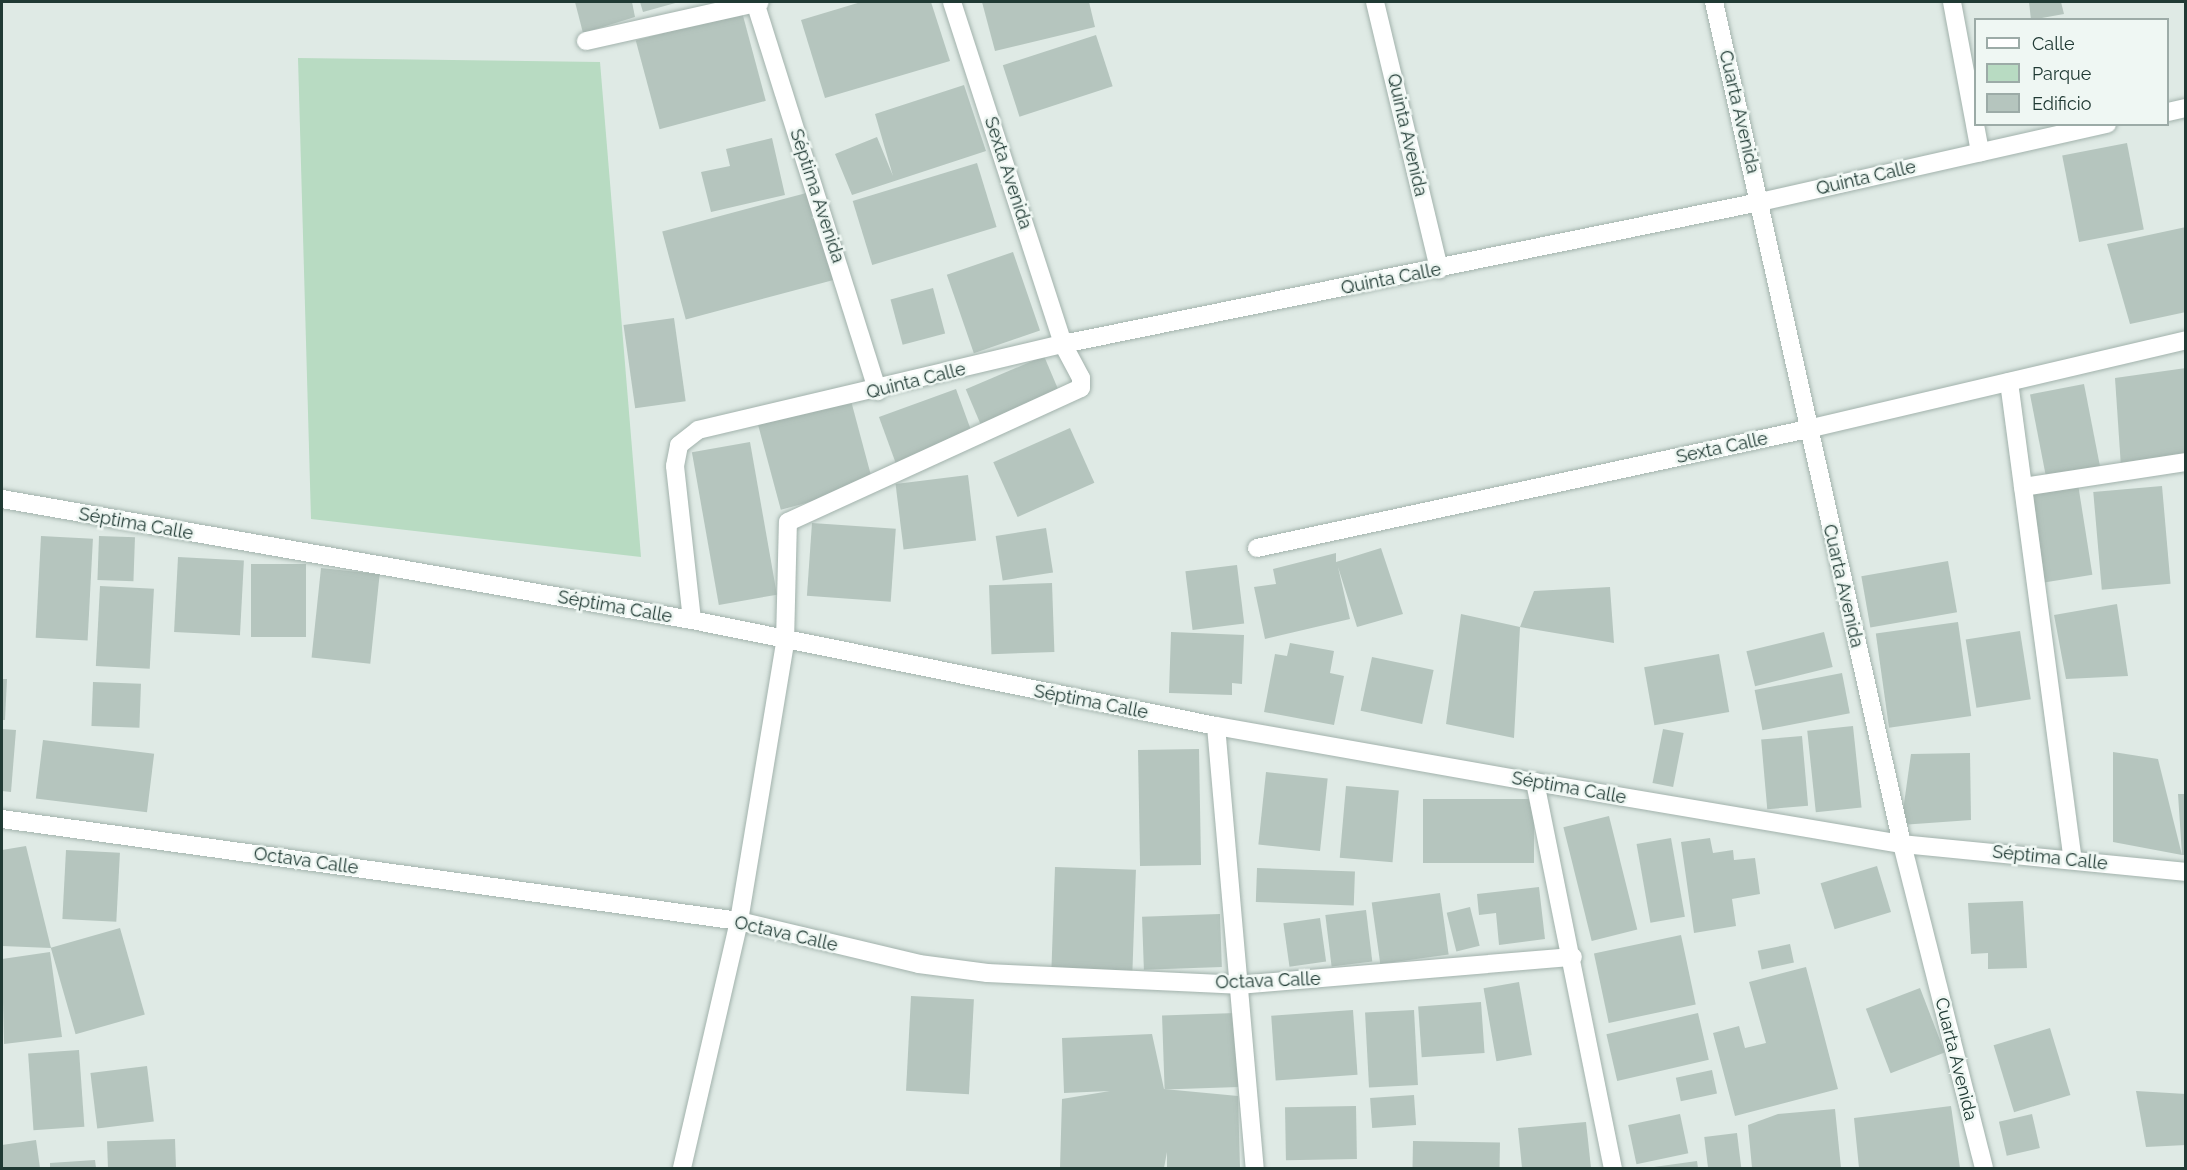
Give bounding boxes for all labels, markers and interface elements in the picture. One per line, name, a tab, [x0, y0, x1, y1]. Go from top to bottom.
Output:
legend	[1974, 18, 2169, 126]
text: Calle	[2032, 33, 2075, 54]
street label: Cuarta Avenida	[1714, 48, 1764, 176]
text: Parque	[2032, 63, 2091, 84]
street label: Quinta Avenida	[1382, 71, 1432, 199]
text: Edificio	[2032, 93, 2091, 114]
street label: Sexta Avenida	[980, 114, 1036, 232]
street label: Séptima Avenida	[785, 126, 849, 266]
street label: Quinta Calle	[1814, 156, 1918, 200]
street label: Quinta Calle	[1339, 259, 1443, 299]
street label: Quinta Calle	[864, 358, 968, 404]
street label: Sexta Calle	[1674, 428, 1770, 468]
street label: Séptima Calle	[77, 503, 195, 545]
street label: Cuarta Avenida	[1818, 522, 1868, 650]
street label: Séptima Calle	[556, 586, 674, 628]
street label: Séptima Calle	[1032, 680, 1150, 724]
street label: Séptima Calle	[1510, 767, 1628, 809]
street label: Séptima Calle	[1991, 841, 2109, 875]
street label: Octava Calle	[252, 843, 360, 879]
street label: Octava Calle	[732, 912, 840, 956]
street label: Octava Calle	[1215, 968, 1321, 994]
street label: Cuarta Avenida	[1930, 995, 1982, 1123]

